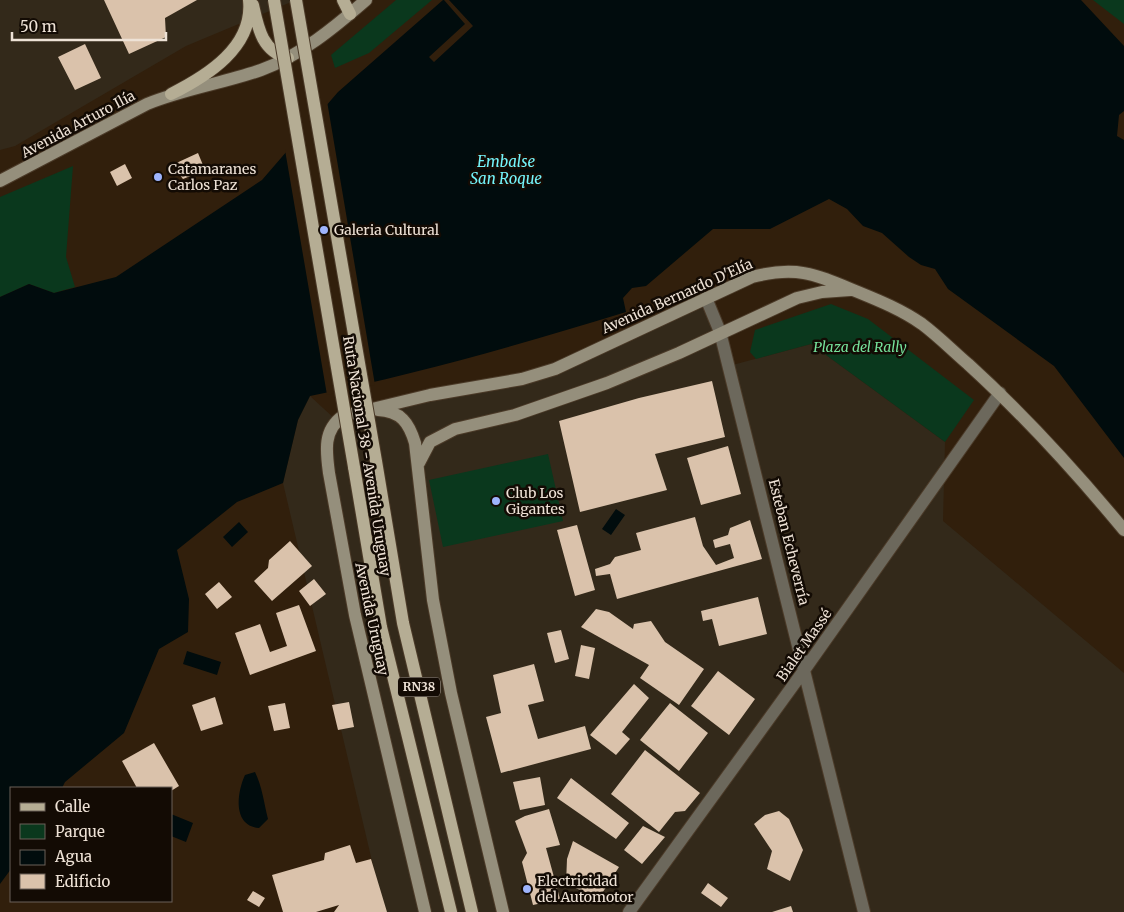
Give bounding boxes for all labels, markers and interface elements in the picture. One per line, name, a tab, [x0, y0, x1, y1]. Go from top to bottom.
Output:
scale bar	[12, 10, 166, 42]
text: 50 m	[20, 17, 57, 36]
street label: Avenida Arturo Ilía	[17, 86, 139, 162]
water label: Embalse San Roque	[470, 152, 542, 188]
place label: Catamaranes Carlos Paz	[168, 160, 256, 194]
marker: Catamaranes Carlos Paz	[152, 171, 164, 183]
place label: Galeria Cultural	[334, 221, 440, 239]
marker: Galeria Cultural	[318, 224, 330, 236]
street label: Avenida Bernardo D'Elía	[598, 254, 756, 338]
street label: Ruta Nacional 38 - Avenida Uruguay	[339, 335, 395, 578]
park label: Plaza del Rally	[813, 338, 907, 356]
street label: Esteban Echeverría	[765, 477, 814, 607]
place label: Club Los Gigantes	[506, 484, 565, 518]
marker: Club Los Gigantes	[490, 495, 502, 507]
street label: Avenida Uruguay	[351, 560, 393, 678]
street label: Bialet Massé	[772, 605, 836, 685]
road number: RN38	[398, 678, 440, 696]
legend	[10, 787, 172, 902]
text: Calle	[55, 797, 90, 816]
text: Parque	[55, 822, 105, 841]
text: Agua	[54, 847, 92, 866]
text: Edificio	[55, 872, 111, 891]
place label: Electricidad del Automotor	[537, 872, 634, 906]
marker: Electricidad del Automotor	[521, 883, 533, 895]

